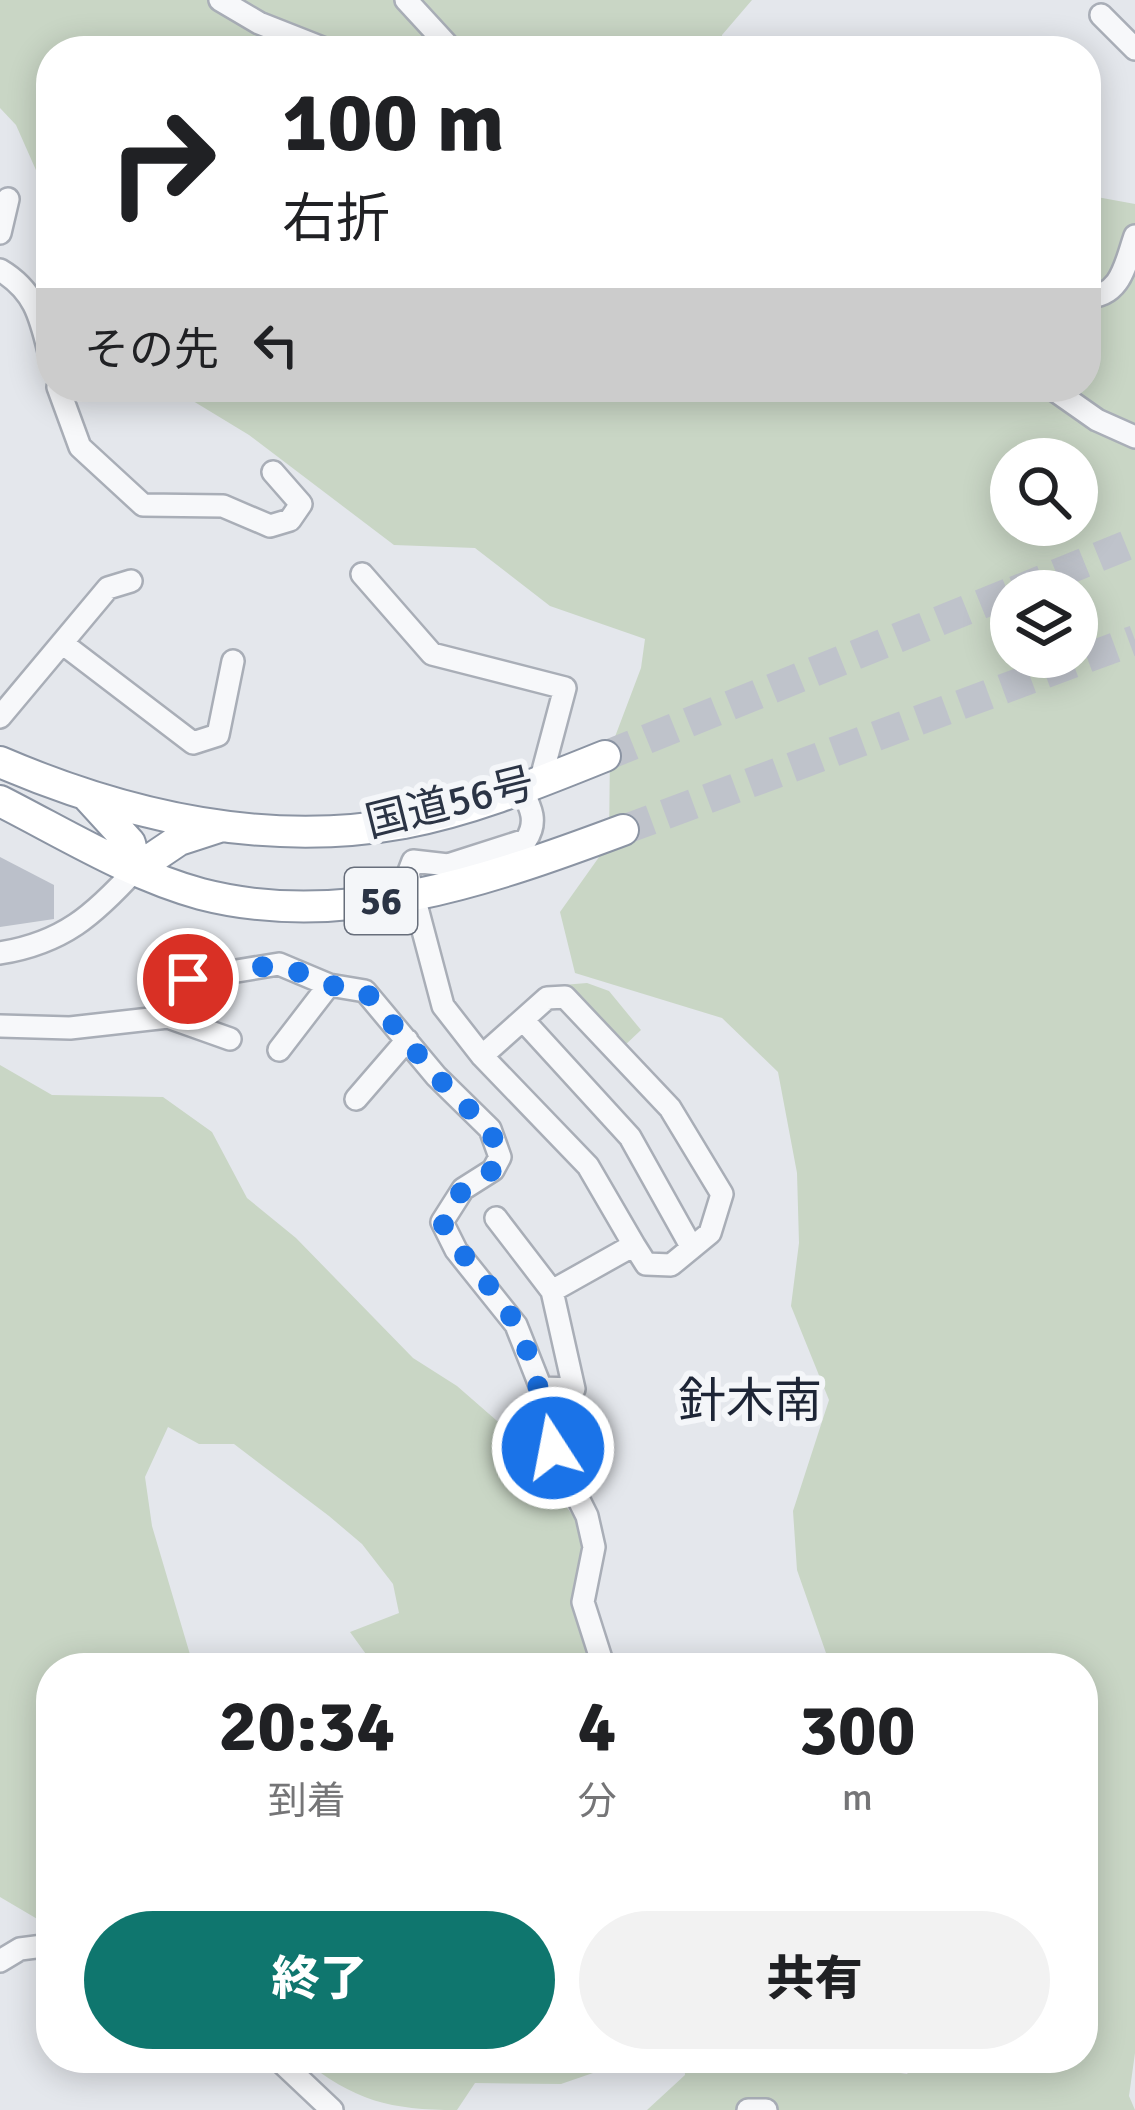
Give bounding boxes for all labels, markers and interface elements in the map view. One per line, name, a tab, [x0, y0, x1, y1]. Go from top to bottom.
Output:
text: 100 m	[282, 71, 504, 175]
icon: right	[84, 84, 240, 240]
text: 右折	[282, 186, 390, 253]
icon: left	[243, 312, 309, 378]
text: その先	[84, 323, 219, 378]
map controls	[990, 438, 1098, 678]
button: search	[990, 438, 1098, 546]
button: layers	[990, 570, 1098, 678]
street label: 国道56号	[361, 758, 539, 848]
road number: 56	[345, 868, 417, 934]
pin	[137, 928, 239, 1030]
icon: arrive	[155, 946, 221, 1012]
district label: 針木南	[678, 1372, 822, 1431]
position arrow	[490, 1385, 616, 1511]
text: 20:34	[218, 1682, 395, 1771]
text: 4	[578, 1682, 616, 1771]
text: 300	[799, 1686, 916, 1775]
text: m	[842, 1773, 873, 1821]
text: 到着	[268, 1777, 346, 1825]
text: 分	[578, 1777, 617, 1825]
button: 終了	[84, 1911, 555, 2049]
button: 共有	[579, 1911, 1050, 2049]

